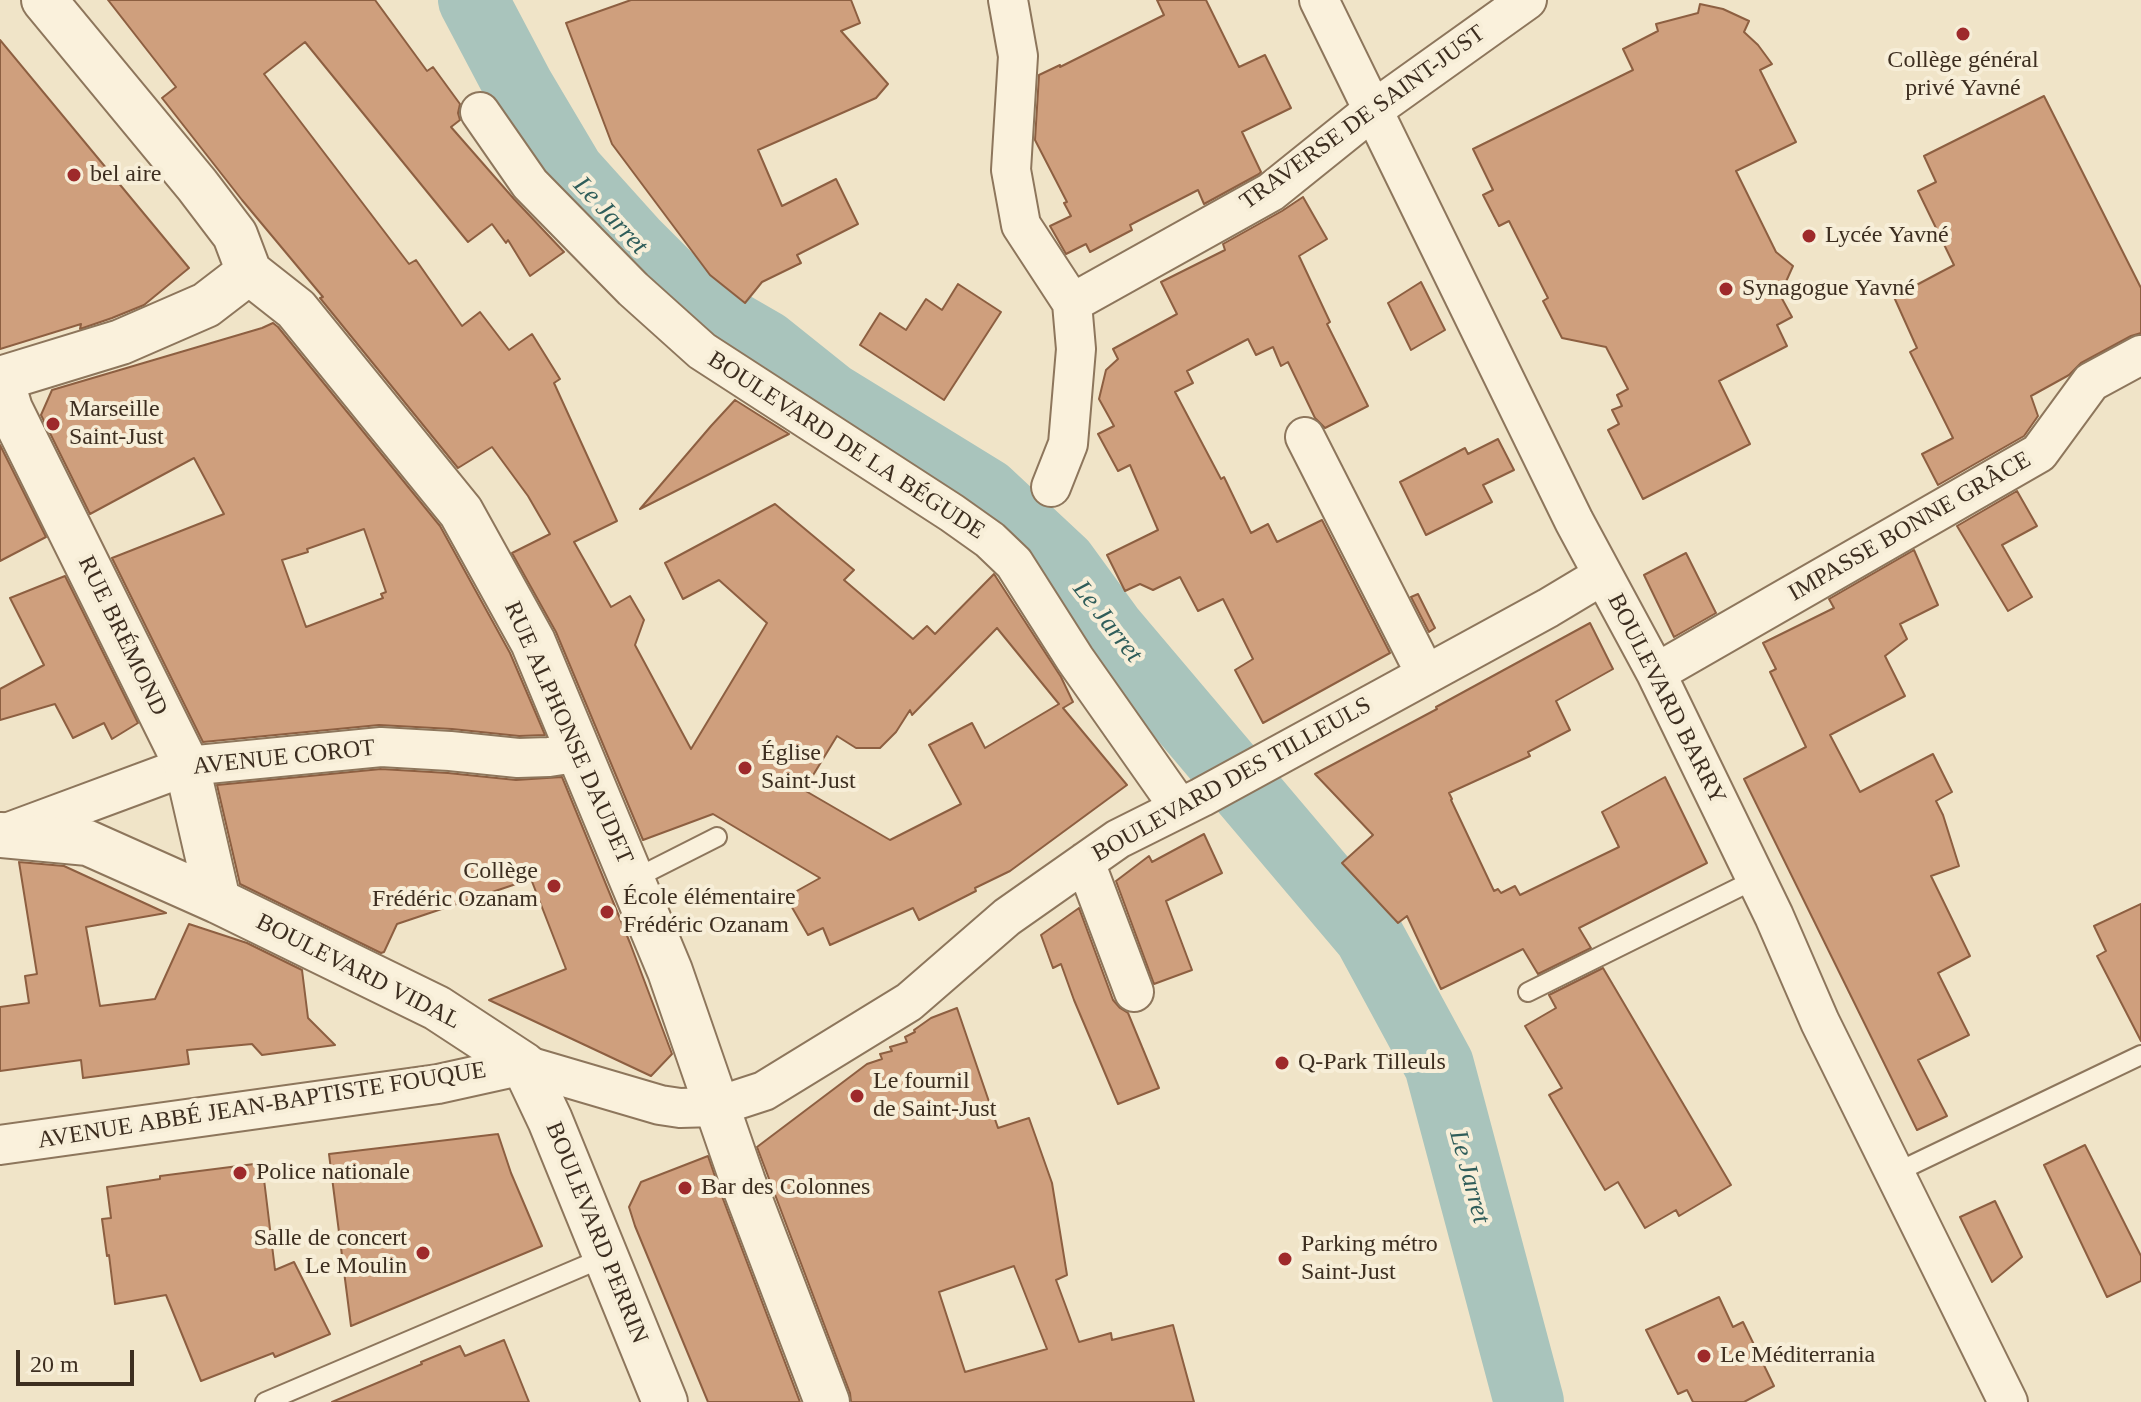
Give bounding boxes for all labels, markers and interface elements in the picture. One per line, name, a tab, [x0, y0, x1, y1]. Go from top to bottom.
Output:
street label: TRAVERSE DE SAINT-JUST	[1235, 19, 1491, 217]
marker: Collège général privé Yavné	[1954, 25, 1972, 43]
place label: Collège général privé Yavné	[1887, 47, 2039, 103]
place label: bel aire	[90, 161, 161, 189]
marker: bel aire	[65, 166, 83, 184]
water label: Le Jarret	[566, 171, 654, 261]
place label: Lycée Yavné	[1825, 222, 1949, 250]
marker: Lycée Yavné	[1800, 227, 1818, 245]
place label: Synagogue Yavné	[1742, 275, 1915, 303]
marker: Synagogue Yavné	[1717, 280, 1735, 298]
street label: BOULEVARD DE LA BÉGUDE	[702, 346, 990, 546]
place label: Marseille Saint-Just	[69, 396, 164, 452]
marker: Marseille Saint-Just	[44, 415, 62, 433]
street label: IMPASSE BONNE GRÂCE	[1784, 446, 2036, 608]
street label: RUE BRÉMOND	[71, 551, 173, 721]
water label: Le Jarret	[1065, 575, 1149, 669]
street label: BOULEVARD BARRY	[1600, 589, 1732, 809]
street label: RUE ALPHONSE DAUDET	[497, 597, 639, 869]
street label: BOULEVARD DES TILLEULS	[1088, 691, 1376, 869]
street label: AVENUE COROT	[192, 734, 376, 782]
place label: Église Saint-Just	[761, 740, 856, 796]
marker: Église Saint-Just	[736, 759, 754, 777]
place label: Collège Frédéric Ozanam	[372, 858, 538, 914]
marker: Collège Frédéric Ozanam	[545, 877, 563, 895]
place label: École élémentaire Frédéric Ozanam	[623, 884, 796, 940]
marker: École élémentaire Frédéric Ozanam	[598, 903, 616, 921]
street label: BOULEVARD VIDAL	[251, 908, 465, 1036]
place label: Q-Park Tilleuls	[1298, 1049, 1446, 1077]
marker: Q-Park Tilleuls	[1273, 1054, 1291, 1072]
street label: AVENUE ABBÉ JEAN-BAPTISTE FOUQUE	[36, 1056, 488, 1156]
place label: Le fournil de Saint-Just	[873, 1068, 996, 1124]
marker: Le fournil de Saint-Just	[848, 1087, 866, 1105]
street label: BOULEVARD PERRIN	[538, 1118, 654, 1348]
water label: Le Jarret	[1442, 1127, 1496, 1227]
place label: Police nationale	[256, 1159, 410, 1187]
marker: Police nationale	[231, 1164, 249, 1182]
place label: Bar des Colonnes	[701, 1174, 870, 1202]
marker: Bar des Colonnes	[676, 1179, 694, 1197]
place label: Salle de concert Le Moulin	[254, 1225, 407, 1281]
place label: Parking métro Saint-Just	[1301, 1231, 1438, 1287]
marker: Salle de concert Le Moulin	[414, 1244, 432, 1262]
marker: Parking métro Saint-Just	[1276, 1250, 1294, 1268]
scale bar	[20, 1334, 138, 1384]
place label: Le Méditerrania	[1720, 1342, 1875, 1370]
marker: Le Méditerrania	[1695, 1347, 1713, 1365]
text: 20 m	[30, 1351, 79, 1377]

